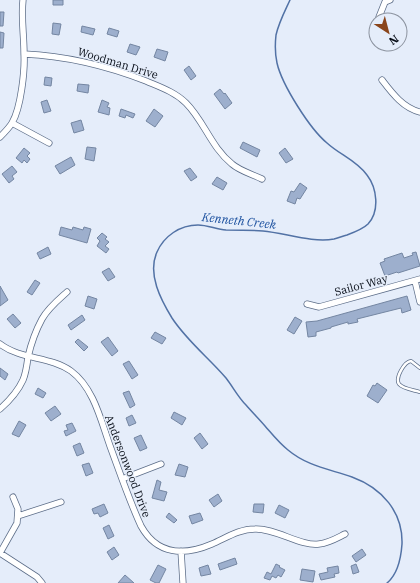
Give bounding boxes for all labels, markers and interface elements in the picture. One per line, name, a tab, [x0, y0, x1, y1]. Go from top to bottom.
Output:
north arrow	[368, 12, 408, 52]
text: N	[386, 32, 402, 48]
street label: Woodman Drive	[76, 44, 160, 82]
water label: Kenneth Creek	[200, 209, 277, 232]
street label: Sailor Way	[333, 271, 389, 299]
street label: Andersonwood Drive	[102, 413, 154, 519]

